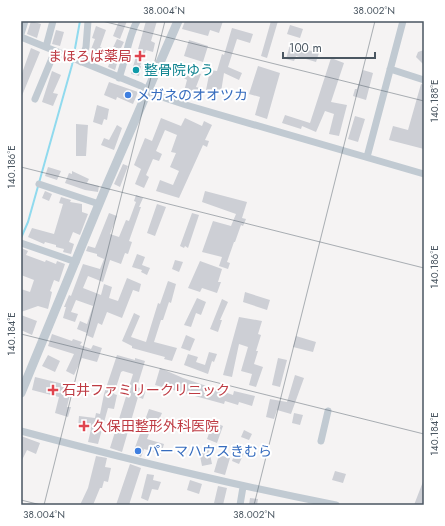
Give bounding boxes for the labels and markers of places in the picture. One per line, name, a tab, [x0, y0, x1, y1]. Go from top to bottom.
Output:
place label: まほろば薬局	[48, 46, 132, 66]
marker: まほろば薬局	[135, 51, 145, 61]
place label: 整骨院ゆう	[144, 60, 214, 80]
marker: 整骨院ゆう	[131, 65, 141, 75]
place label: メガネのオオツカ	[136, 85, 248, 105]
marker: メガネのオオツカ	[123, 90, 133, 100]
place label: 石井ファミリークリニック	[62, 380, 230, 400]
marker: 石井ファミリークリニック	[47, 384, 59, 396]
place label: 久保田整形外科医院	[93, 416, 219, 436]
marker: 久保田整形外科医院	[78, 420, 90, 432]
place label: パーマハウスきむら	[146, 441, 272, 461]
marker: パーマハウスきむら	[133, 446, 143, 456]

